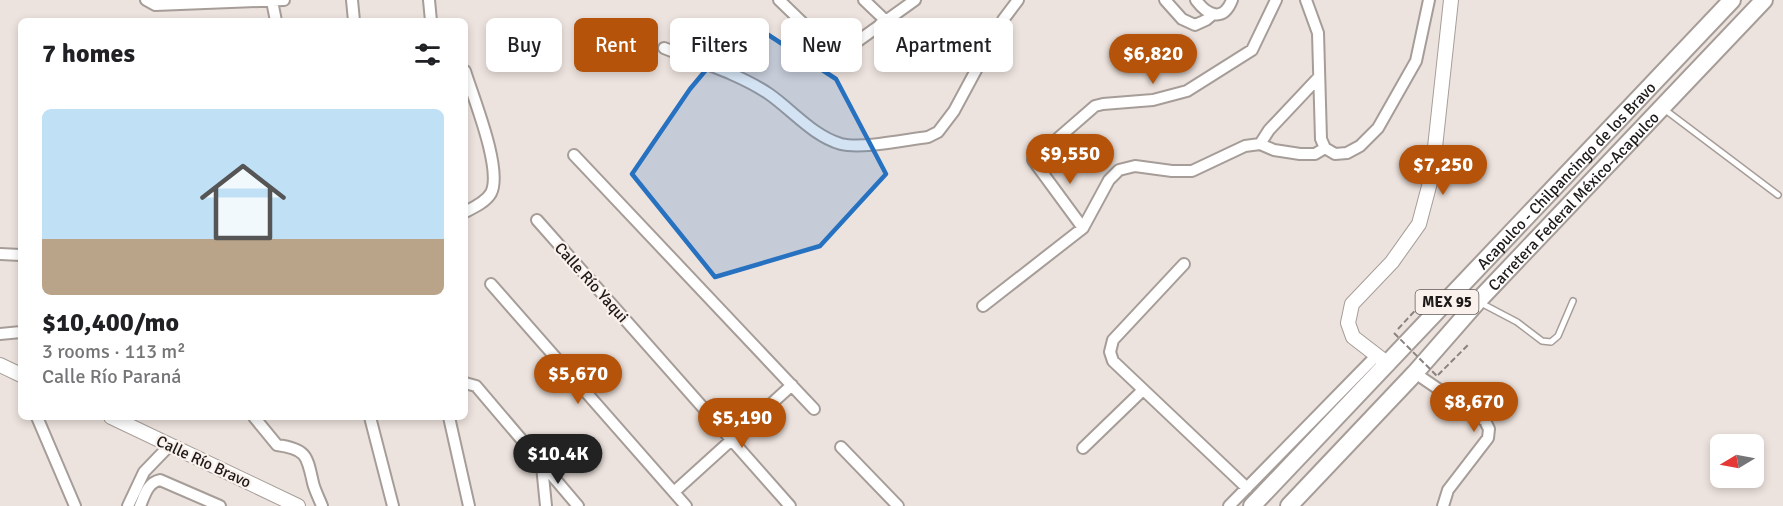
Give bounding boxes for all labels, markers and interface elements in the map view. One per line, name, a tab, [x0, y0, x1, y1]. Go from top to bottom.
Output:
chip: Buy	[486, 18, 562, 72]
chip: Rent	[574, 18, 658, 72]
chip: Filters	[670, 18, 769, 72]
chip: New	[781, 18, 862, 72]
chip: Apartment	[874, 18, 1013, 72]
pin: $6,820	[1104, 34, 1202, 85]
text: 7 homes	[42, 38, 135, 70]
icon: filters	[411, 38, 444, 71]
text: $6,820	[1123, 41, 1183, 66]
street label: Acapulco - Chilpancingo de los Bravo	[1473, 78, 1660, 274]
street label: Carretera Federal México-Acapulco	[1484, 108, 1664, 295]
pin: $9,550	[1021, 134, 1119, 185]
text: $9,550	[1040, 141, 1100, 166]
pin: $7,250	[1394, 145, 1492, 196]
icon: home	[189, 148, 297, 256]
text: $7,250	[1413, 152, 1473, 177]
street label: Calle Río Yaqui	[550, 238, 632, 327]
road number: MEX 95	[1416, 290, 1478, 314]
text: $10,400/mo	[42, 307, 179, 339]
text: 3 rooms · 113 m²	[42, 339, 186, 364]
pin: $5,670	[529, 354, 627, 405]
text: $5,670	[548, 361, 608, 386]
text: Calle Río Paraná	[42, 364, 182, 389]
pin: $8,670	[1425, 382, 1523, 433]
text: $8,670	[1444, 389, 1504, 414]
pin: $5,190	[693, 398, 791, 449]
text: $5,190	[712, 405, 772, 430]
street label: Calle Río Bravo	[153, 431, 254, 493]
pin: $10.4K	[509, 434, 607, 485]
north arrow	[1710, 434, 1764, 488]
map controls	[1710, 434, 1764, 488]
text: $10.4K	[527, 441, 589, 466]

